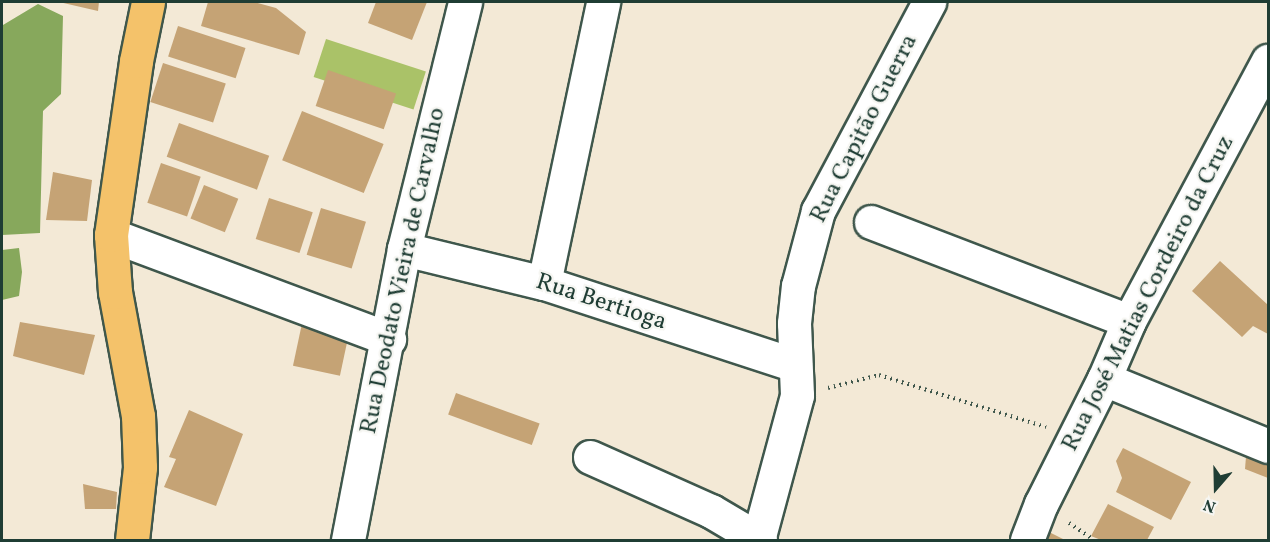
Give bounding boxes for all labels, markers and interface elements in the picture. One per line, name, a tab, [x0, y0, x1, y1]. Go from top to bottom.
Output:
street label: Rua Capitão Guerra	[805, 30, 925, 228]
street label: Rua Deodato Vieira de Carvalho	[355, 105, 453, 437]
street label: Rua José Matias Cordeiro da Cruz	[1057, 131, 1241, 457]
street label: Rua Bertioga	[532, 268, 670, 338]
north arrow	[1186, 458, 1246, 518]
text: N	[1201, 493, 1219, 517]

